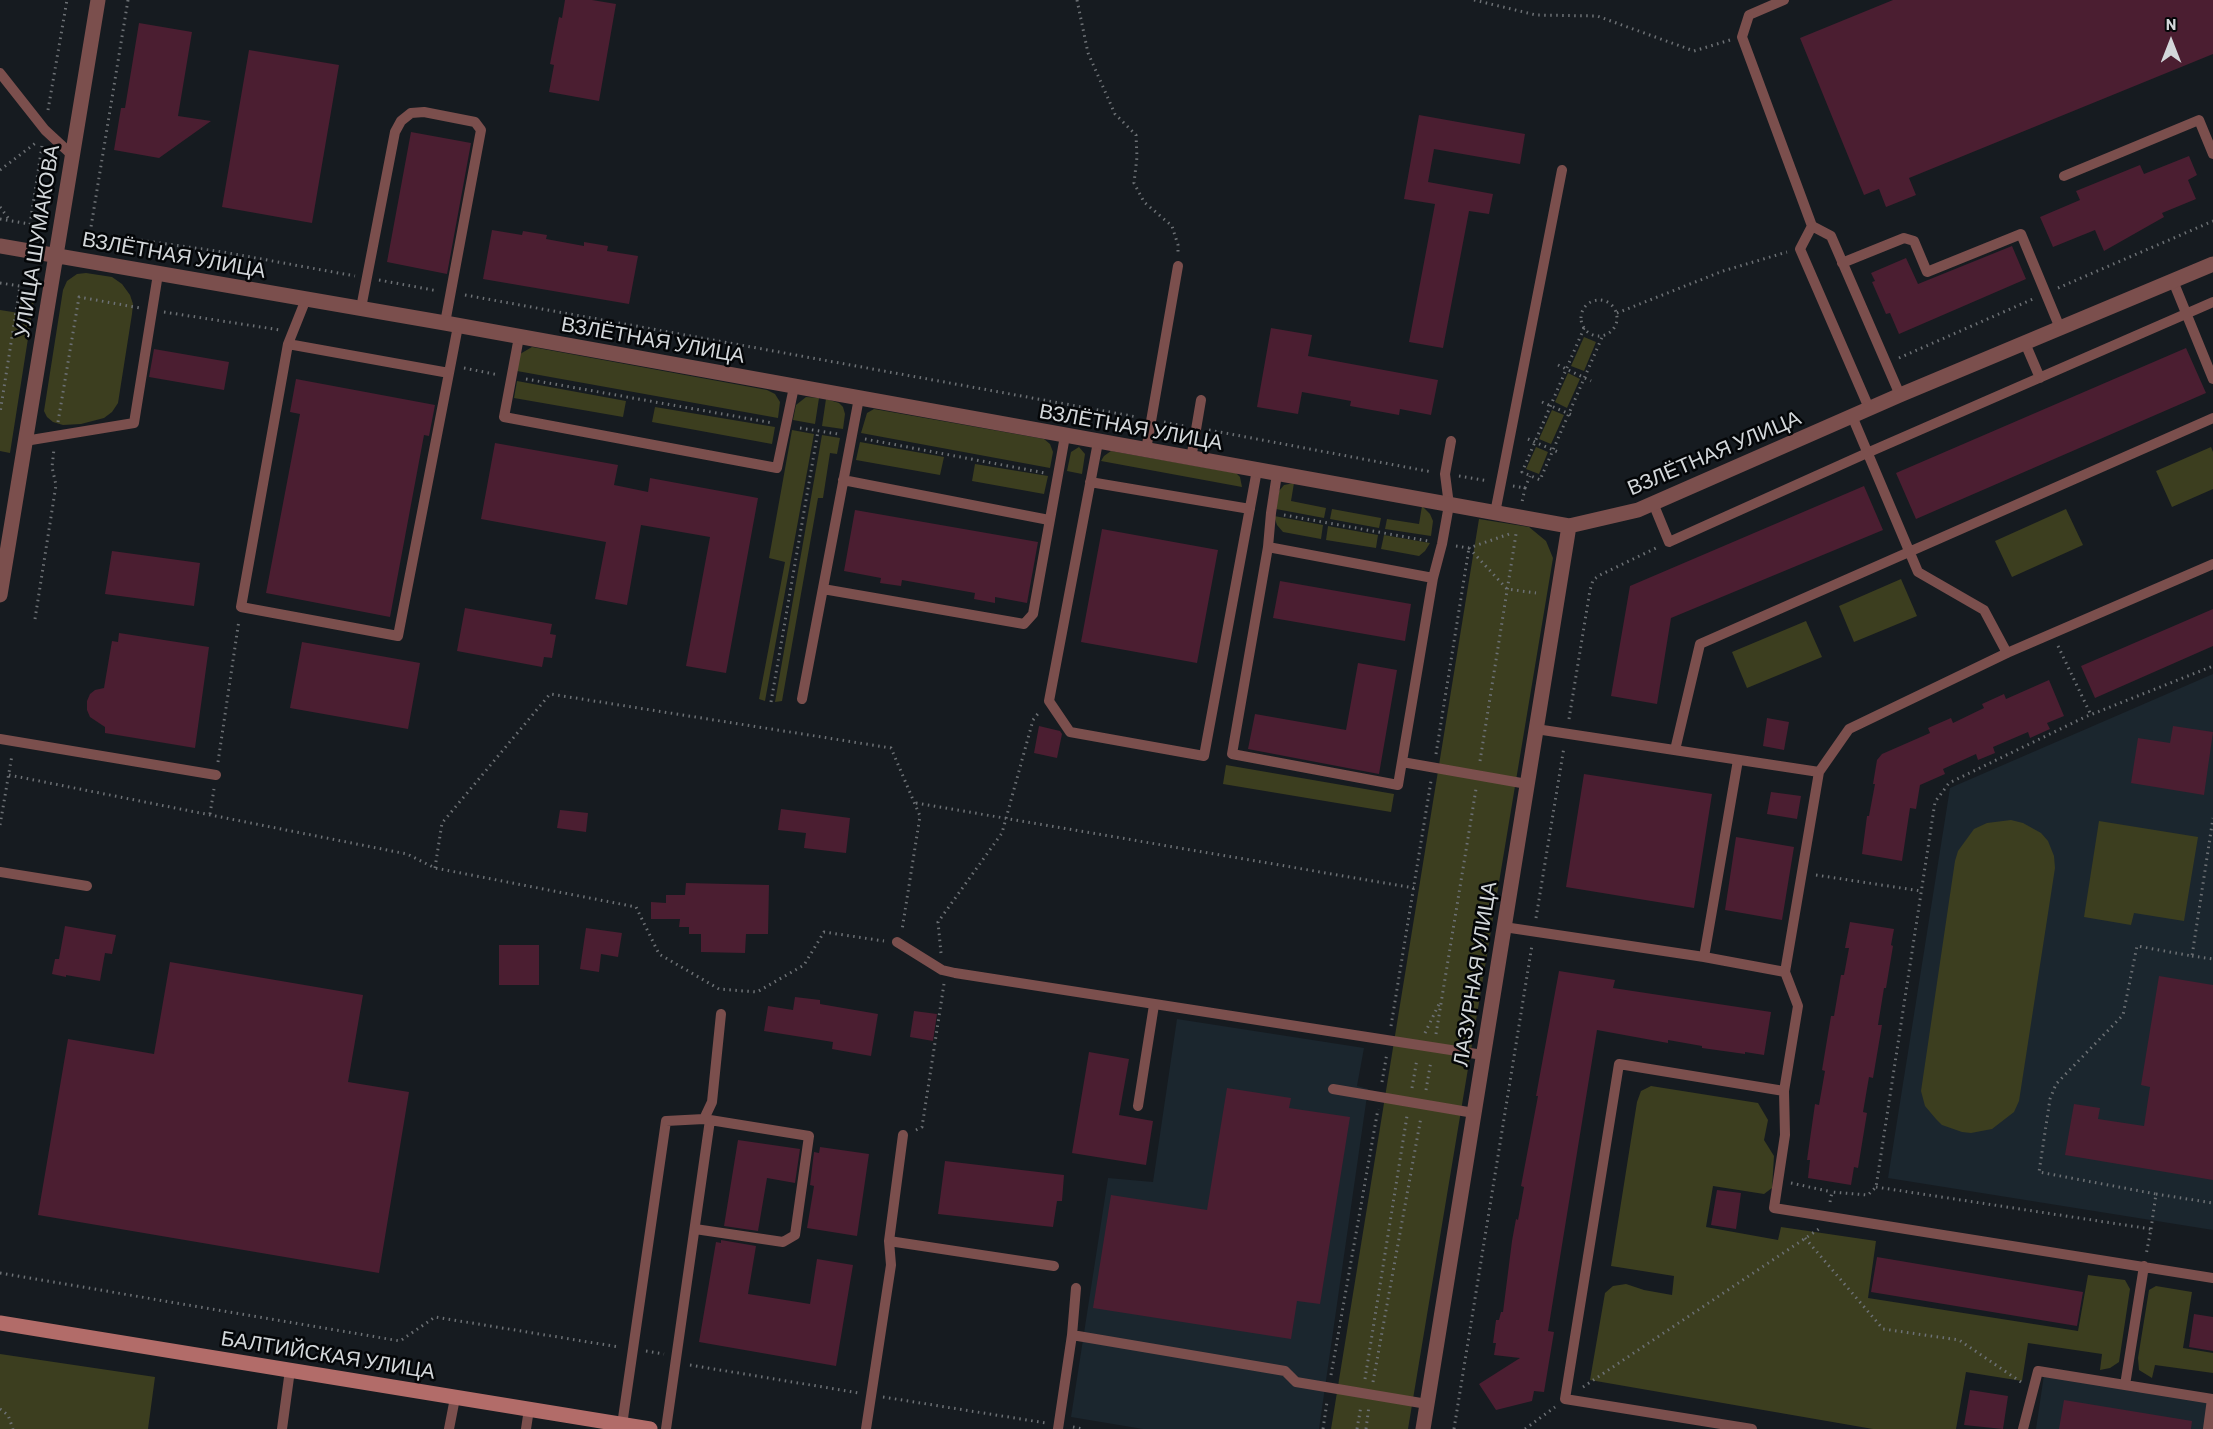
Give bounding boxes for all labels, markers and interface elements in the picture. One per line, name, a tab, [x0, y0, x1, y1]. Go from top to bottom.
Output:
north arrow	[2141, 12, 2201, 72]
text: N	[2166, 14, 2176, 33]
street label: УЛИЦА ШУМАКОВА	[9, 143, 65, 339]
street label: ВЗЛЁТНАЯ УЛИЦА	[80, 226, 268, 284]
street label: ВЗЛЁТНАЯ УЛИЦА	[559, 311, 747, 369]
street label: ВЗЛЁТНАЯ УЛИЦА	[1037, 398, 1225, 456]
street label: ВЗЛЁТНАЯ УЛИЦА	[1623, 405, 1805, 501]
street label: ЛАЗУРНАЯ УЛИЦА	[1448, 880, 1502, 1068]
street label: БАЛТИЙСКАЯ УЛИЦА	[219, 1326, 437, 1384]

